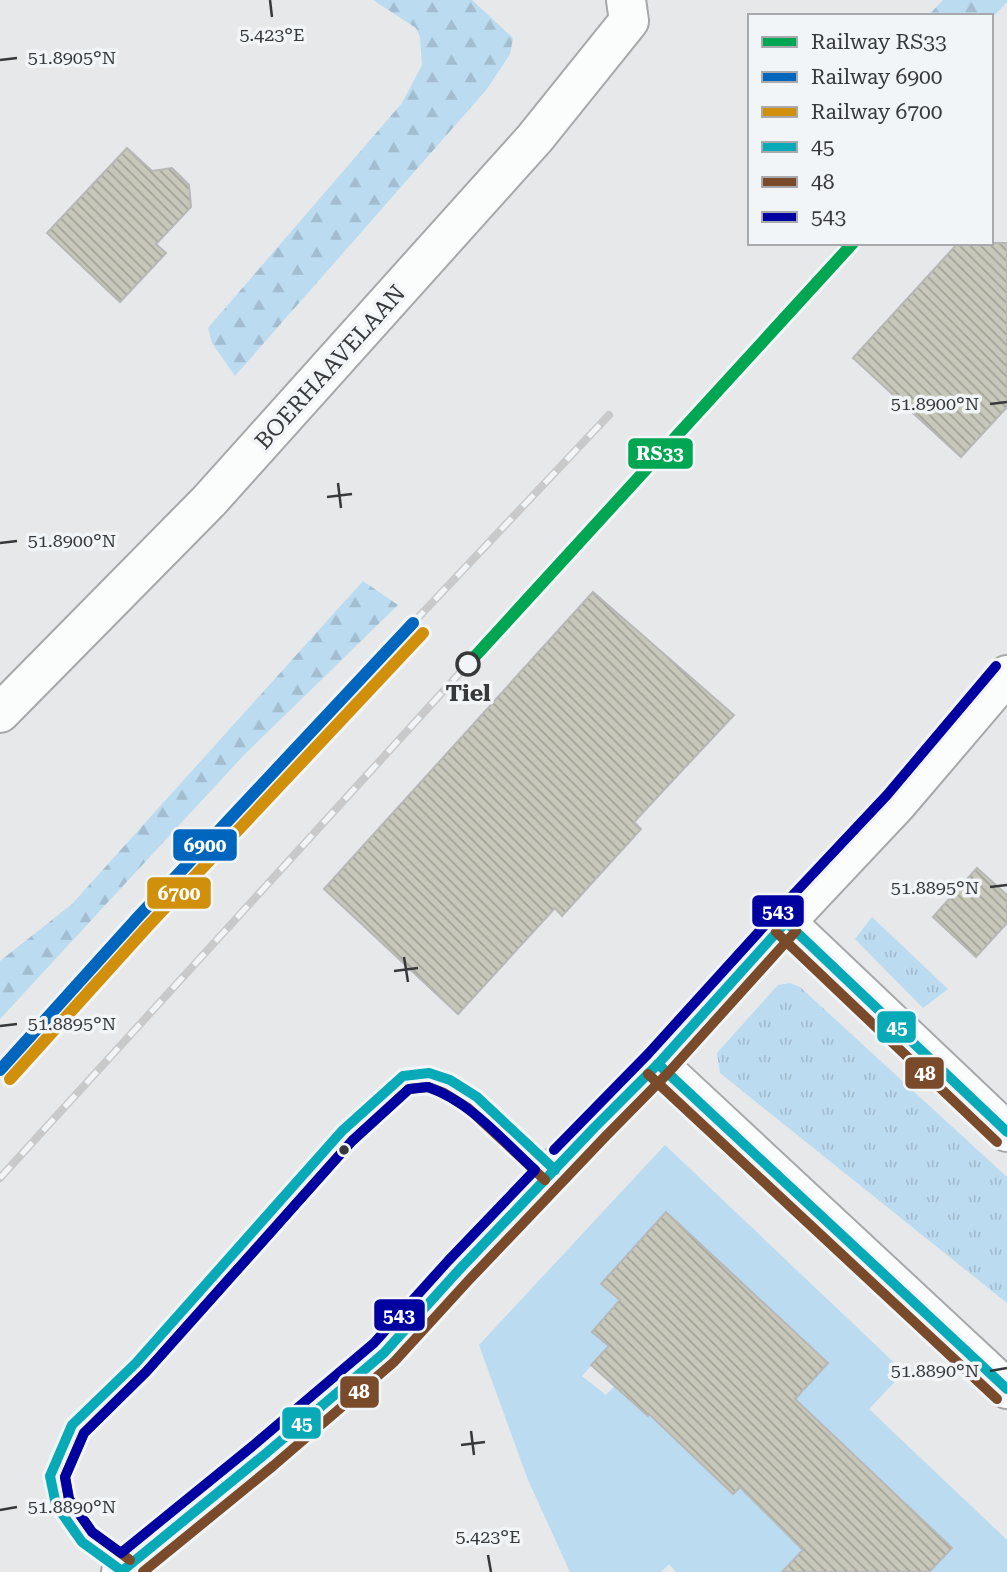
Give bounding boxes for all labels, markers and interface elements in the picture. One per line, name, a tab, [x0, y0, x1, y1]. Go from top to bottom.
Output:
legend	[748, 14, 993, 245]
text: 5.423°E	[239, 24, 305, 45]
text: Railway RS33	[811, 30, 947, 54]
text: 51.8905°N	[28, 47, 116, 68]
text: Railway 6900	[811, 65, 943, 89]
text: Railway 6700	[811, 100, 943, 124]
text: 45	[811, 135, 835, 159]
text: 48	[811, 170, 835, 194]
text: 543	[811, 205, 846, 229]
street label: BOERHAAVELAAN	[250, 280, 411, 455]
text: 51.8900°N	[891, 393, 979, 414]
line badge: RS33	[627, 437, 694, 470]
text: RS33	[636, 442, 684, 465]
text: 51.8900°N	[28, 530, 116, 551]
marker: Tiel	[456, 652, 480, 676]
place label: Tiel	[445, 680, 491, 707]
line badge: 6900	[172, 828, 238, 862]
text: 6900	[184, 834, 227, 857]
line badge: 6700	[146, 876, 212, 910]
text: 51.8895°N	[891, 877, 979, 898]
text: 6700	[158, 882, 201, 905]
line badge: 543	[751, 894, 805, 928]
text: 543	[762, 900, 794, 923]
line badge: 45	[876, 1010, 917, 1044]
text: 51.8895°N	[28, 1013, 116, 1034]
text: 45	[886, 1016, 908, 1039]
line badge: 48	[904, 1056, 945, 1090]
text: 48	[914, 1062, 936, 1085]
unlabelled marker	[337, 1143, 351, 1157]
line badge: 543	[373, 1298, 426, 1332]
text: 543	[383, 1304, 415, 1327]
text: 51.8890°N	[891, 1360, 979, 1381]
line badge: 48	[339, 1375, 380, 1409]
text: 48	[348, 1380, 370, 1403]
line badge: 45	[281, 1406, 322, 1440]
text: 45	[291, 1412, 313, 1435]
text: 51.8890°N	[28, 1496, 116, 1517]
text: 5.423°E	[455, 1526, 521, 1547]

